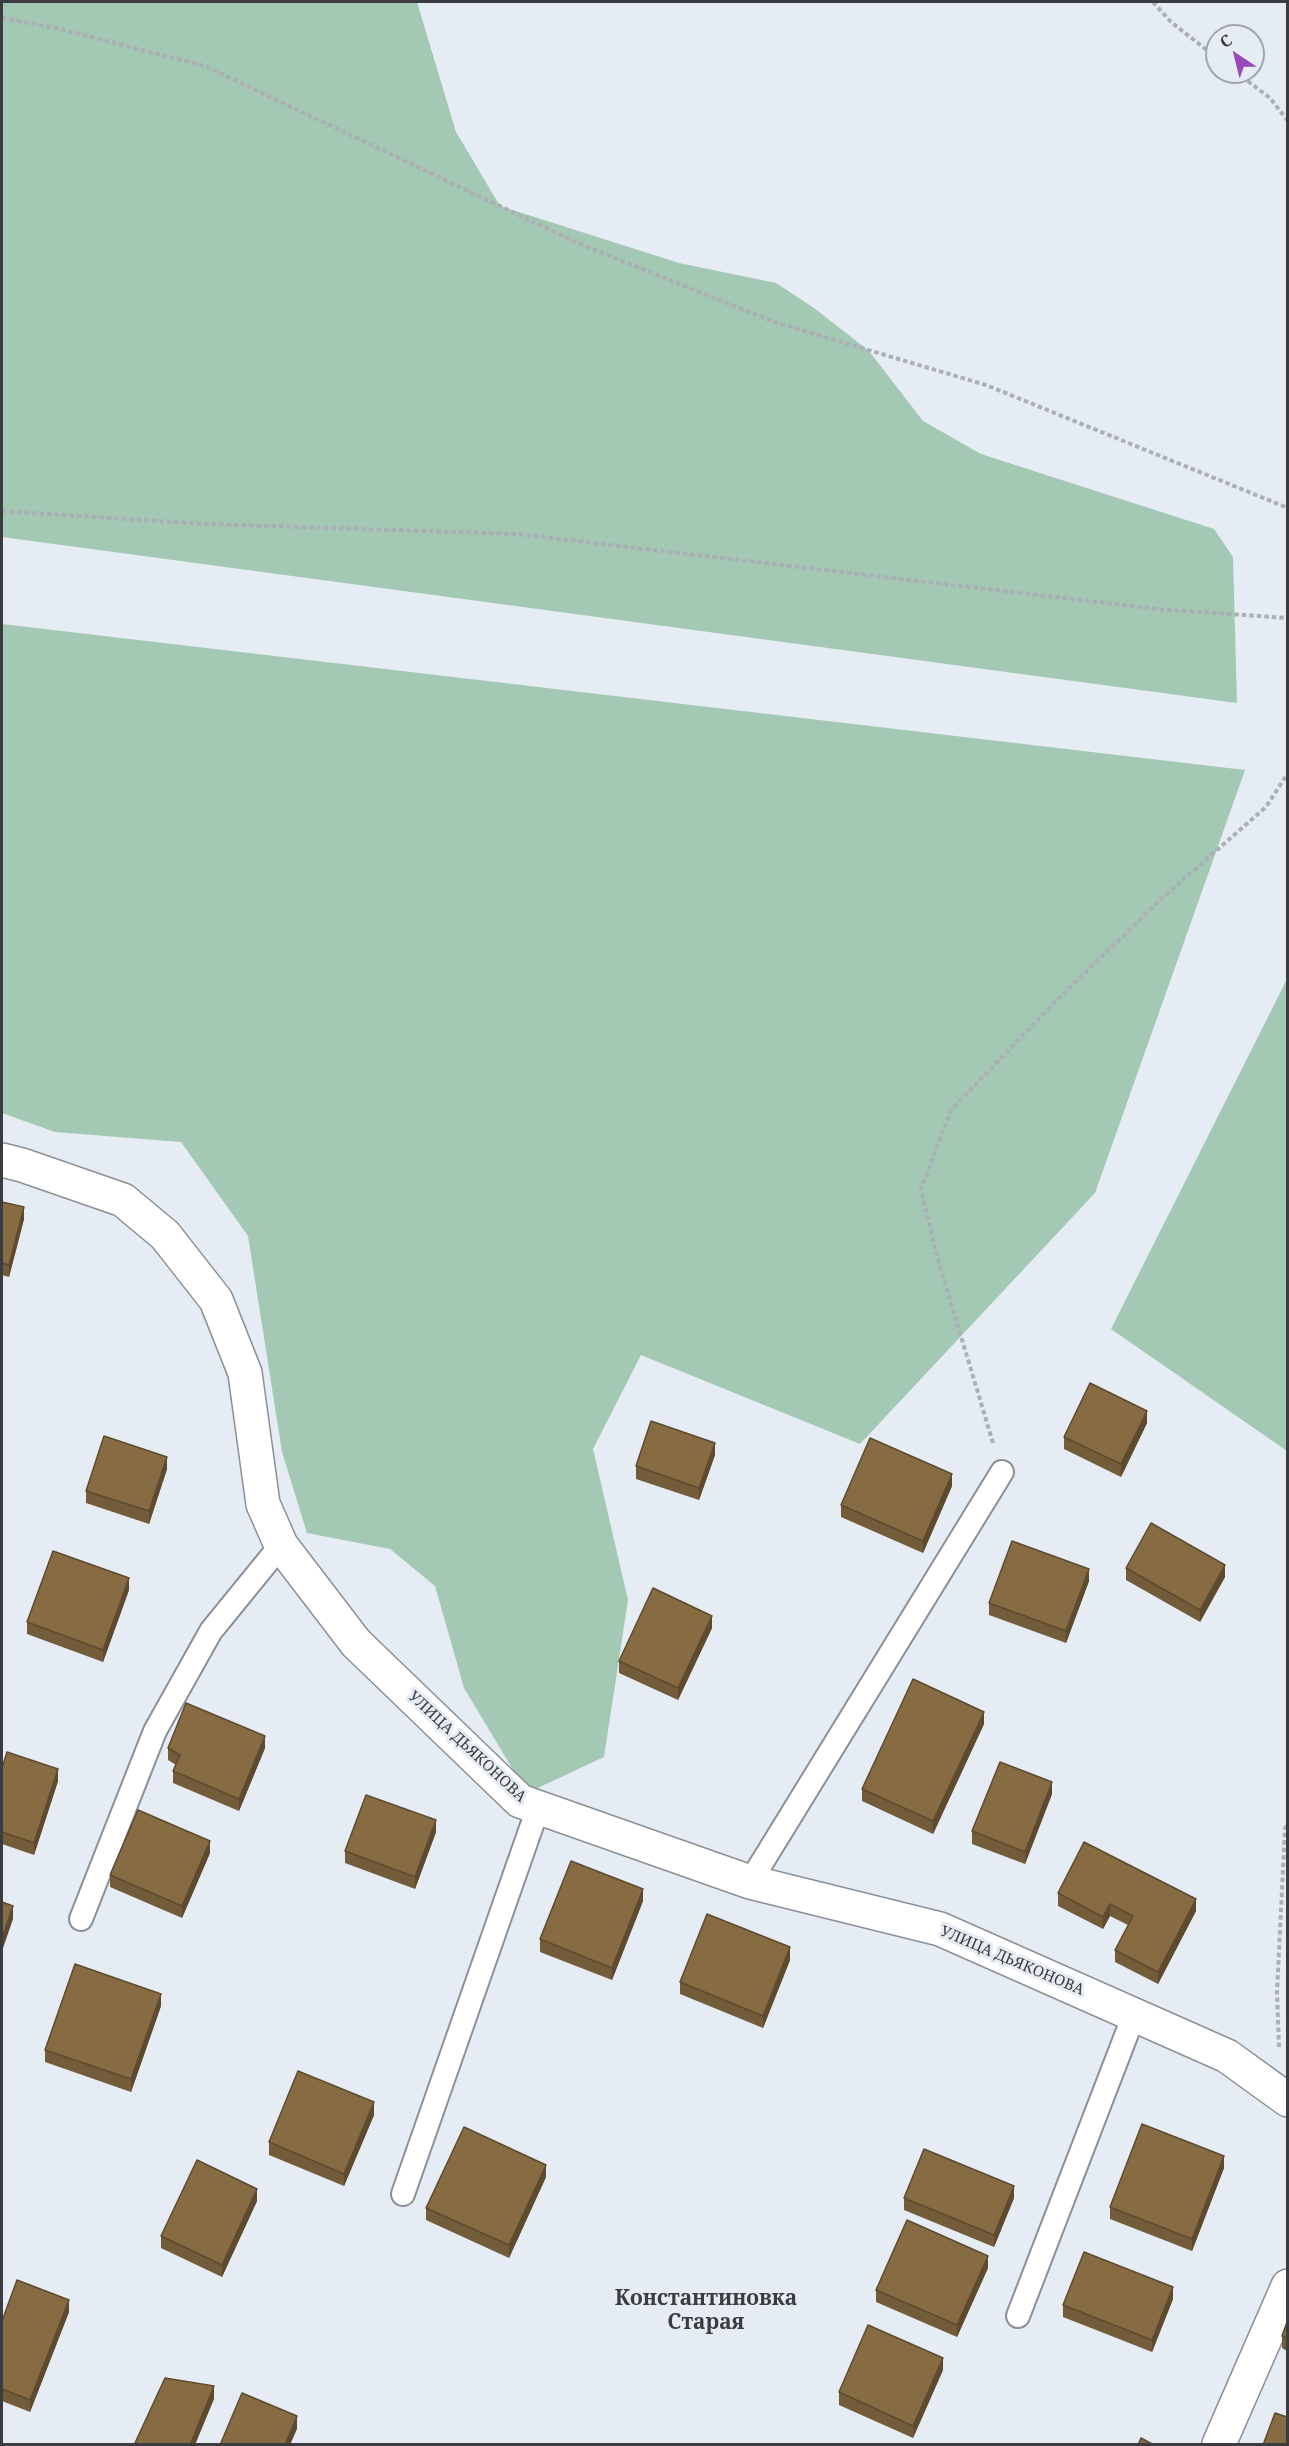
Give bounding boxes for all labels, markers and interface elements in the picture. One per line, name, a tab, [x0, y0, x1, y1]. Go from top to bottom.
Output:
north arrow	[1205, 24, 1265, 84]
text: С	[1215, 29, 1236, 53]
street label: УЛИЦА ДЬЯКОНОВА	[404, 1688, 530, 1806]
street label: УЛИЦА ДЬЯКОНОВА	[937, 1923, 1087, 1999]
district label: Константиновка Старая	[615, 2286, 797, 2336]

